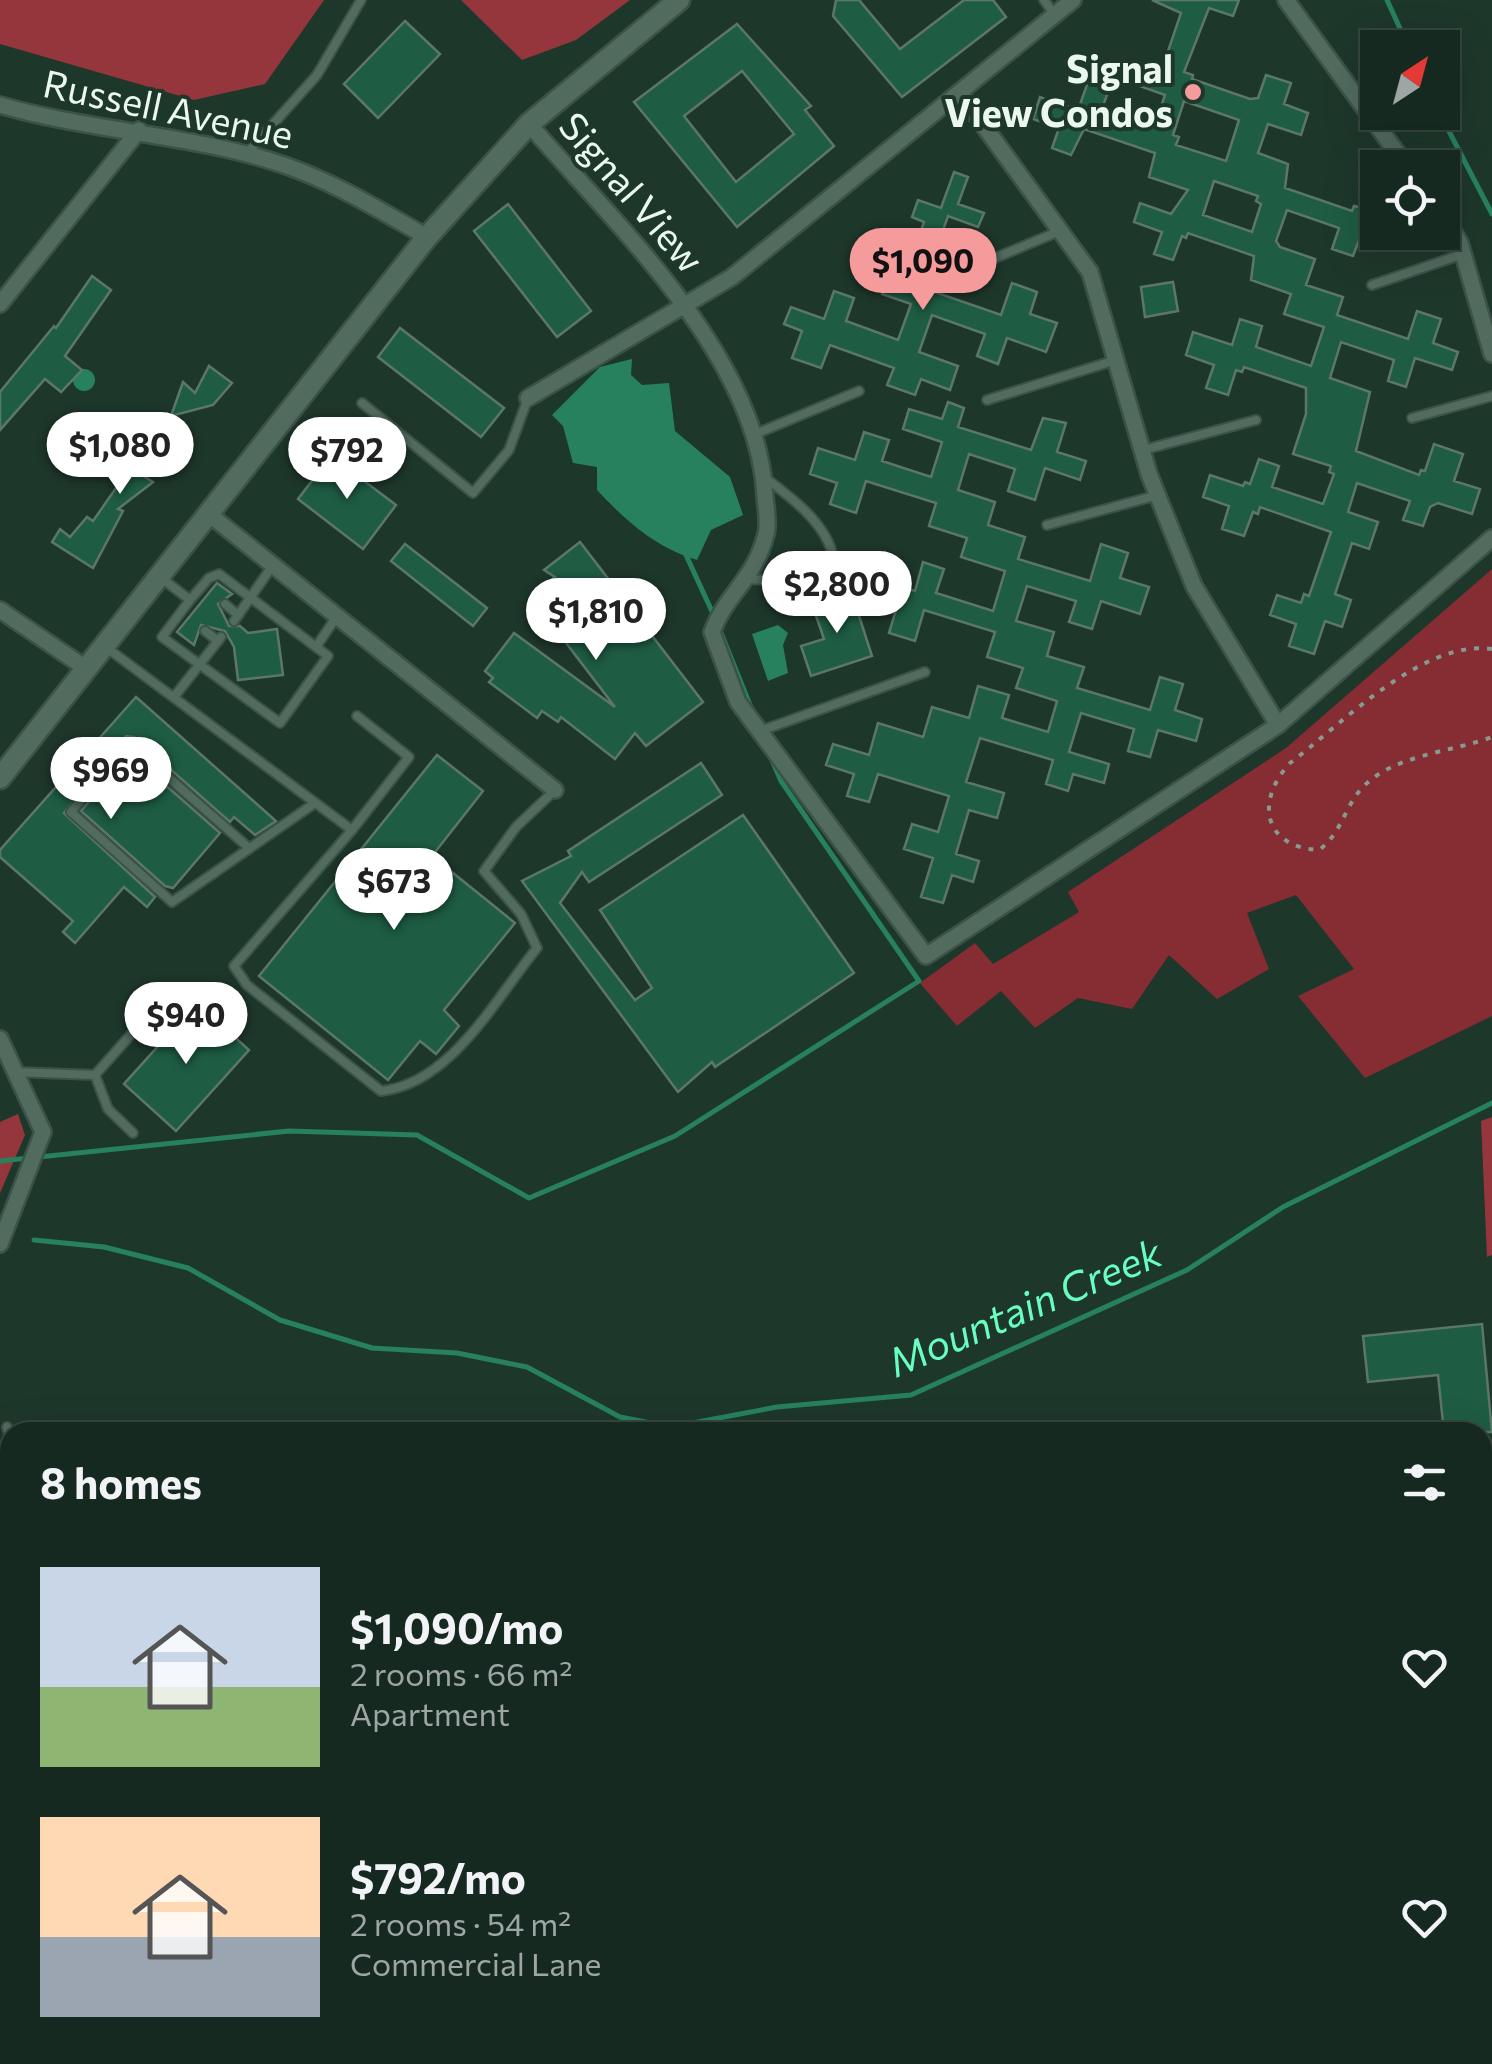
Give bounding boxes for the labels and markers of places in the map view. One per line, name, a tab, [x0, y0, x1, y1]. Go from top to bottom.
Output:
place label: Signal View Condos	[944, 44, 1173, 135]
marker: Signal View Condos	[1182, 81, 1204, 103]
pin: $1,090	[842, 228, 1004, 313]
pin: $1,080	[39, 412, 201, 497]
pin: $792	[288, 417, 406, 502]
pin: $2,800	[756, 551, 918, 636]
pin: $1,810	[515, 578, 677, 663]
pin: $969	[52, 737, 170, 822]
pin: $673	[335, 848, 453, 933]
pin: $940	[127, 982, 245, 1067]

